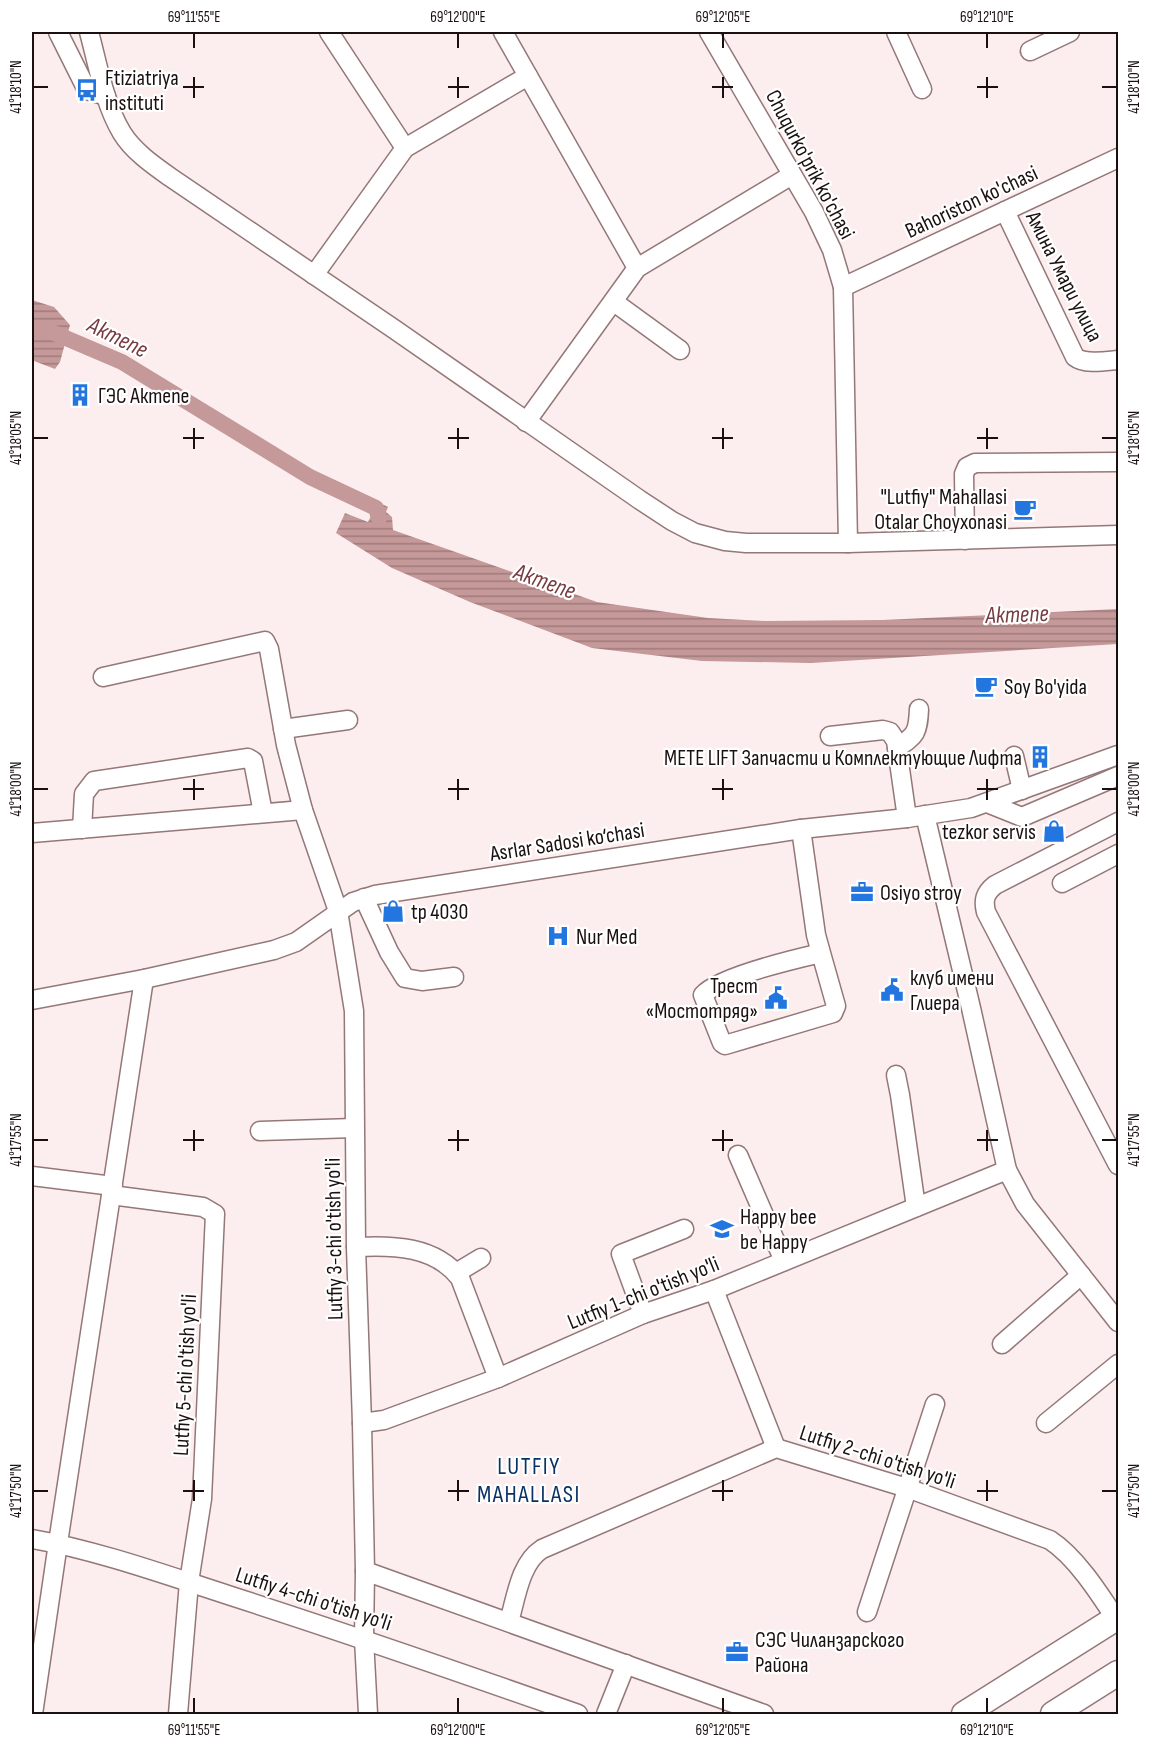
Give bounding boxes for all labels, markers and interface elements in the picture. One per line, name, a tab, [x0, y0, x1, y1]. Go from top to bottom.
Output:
text: 69°11'55"E	[168, 8, 220, 27]
text: 69°12'00"E	[430, 8, 486, 27]
text: 69°12'05"E	[696, 8, 750, 27]
text: 69°12'10"E	[960, 8, 1014, 27]
text: 41°18'10"N	[7, 60, 26, 114]
text: 41°18'10"N	[1125, 60, 1144, 114]
place label: Ftiziatriya instituti	[105, 65, 179, 117]
bus stop icon: Ftiziatriya instituti	[74, 77, 100, 103]
street label: Chuqurko'prik ko'chasi	[759, 85, 860, 244]
street label: Bahoriston ko'chasi	[901, 160, 1042, 245]
street label: Амина Умари улица	[1019, 206, 1108, 347]
water label: Актепе	[82, 310, 153, 364]
building icon: ГЭС Актепe	[67, 382, 93, 408]
place label: ГЭС Актепe	[98, 383, 189, 410]
text: 41°18'05"N	[7, 411, 26, 465]
text: 41°18'05"N	[1125, 411, 1144, 465]
place label: "Lutfiy" Mahallasi Otalar Choyxonasi	[874, 484, 1007, 536]
cafe icon: "Lutfiy" Mahallasi Otalar Choyxonasi	[1012, 496, 1038, 522]
water label: Актепе	[509, 557, 579, 606]
water label: Актепе	[984, 599, 1049, 630]
cafe icon: Soy Bo'yida	[973, 673, 999, 699]
place label: Soy Bo'yida	[1004, 674, 1087, 701]
building icon: METE LIFT Запчасти и Комплектующие Лифта	[1027, 744, 1053, 770]
place label: METE LIFT Запчасти и Комплектующие Лифта	[664, 745, 1022, 772]
text: 41°18'00"N	[7, 762, 26, 816]
text: 41°18'00"N	[1125, 762, 1144, 816]
street label: Asrlar Sadosi ko‘chasi	[487, 817, 646, 868]
shop icon: tezkor servis	[1041, 818, 1067, 844]
place label: tezkor servis	[942, 819, 1036, 846]
office icon: Osiyo stroy	[849, 879, 875, 905]
place label: Osiyo stroy	[880, 880, 962, 907]
shop icon: tp 4030	[380, 898, 406, 924]
place label: tp 4030	[411, 899, 468, 926]
hospital icon: Nur Med	[545, 923, 571, 949]
place label: Nur Med	[576, 924, 637, 951]
place label: клуб имени Глиера	[910, 965, 994, 1017]
place label: Трест «Мостотряд»	[646, 973, 758, 1025]
public building icon: клуб имени Глиера	[879, 977, 905, 1003]
public building icon: Трест «Мостотряд»	[763, 985, 789, 1011]
text: 41°17'55"N	[7, 1113, 26, 1167]
text: 41°17'55"N	[1125, 1113, 1144, 1167]
street label: Lutfiy 3-chi o'tish yo'li	[320, 1157, 349, 1320]
place label: Happy bee be Happy	[740, 1204, 817, 1256]
school or university icon: Happy bee be Happy	[709, 1216, 735, 1242]
street label: Lutfiy 1-chi o'tish yo'li	[564, 1251, 723, 1336]
street label: Lutfiy 5-chi o'tish yo'li	[168, 1293, 203, 1457]
street label: Lutfiy 2-chi o'tish yo'li	[796, 1419, 959, 1495]
district label: LUTFIY MAHALLASI	[477, 1452, 581, 1509]
text: 41°17'50"N	[7, 1464, 26, 1518]
text: 41°17'50"N	[1125, 1464, 1144, 1518]
street label: Lutfiy 4-chi o'tish yo'li	[232, 1561, 395, 1637]
place label: СЭС Чиланзарского Района	[755, 1627, 904, 1679]
office icon: СЭС Чиланзарского Района	[724, 1639, 750, 1665]
text: 69°11'55"E	[168, 1721, 220, 1740]
text: 69°12'00"E	[430, 1721, 486, 1740]
text: 69°12'05"E	[696, 1721, 750, 1740]
text: 69°12'10"E	[960, 1721, 1014, 1740]

